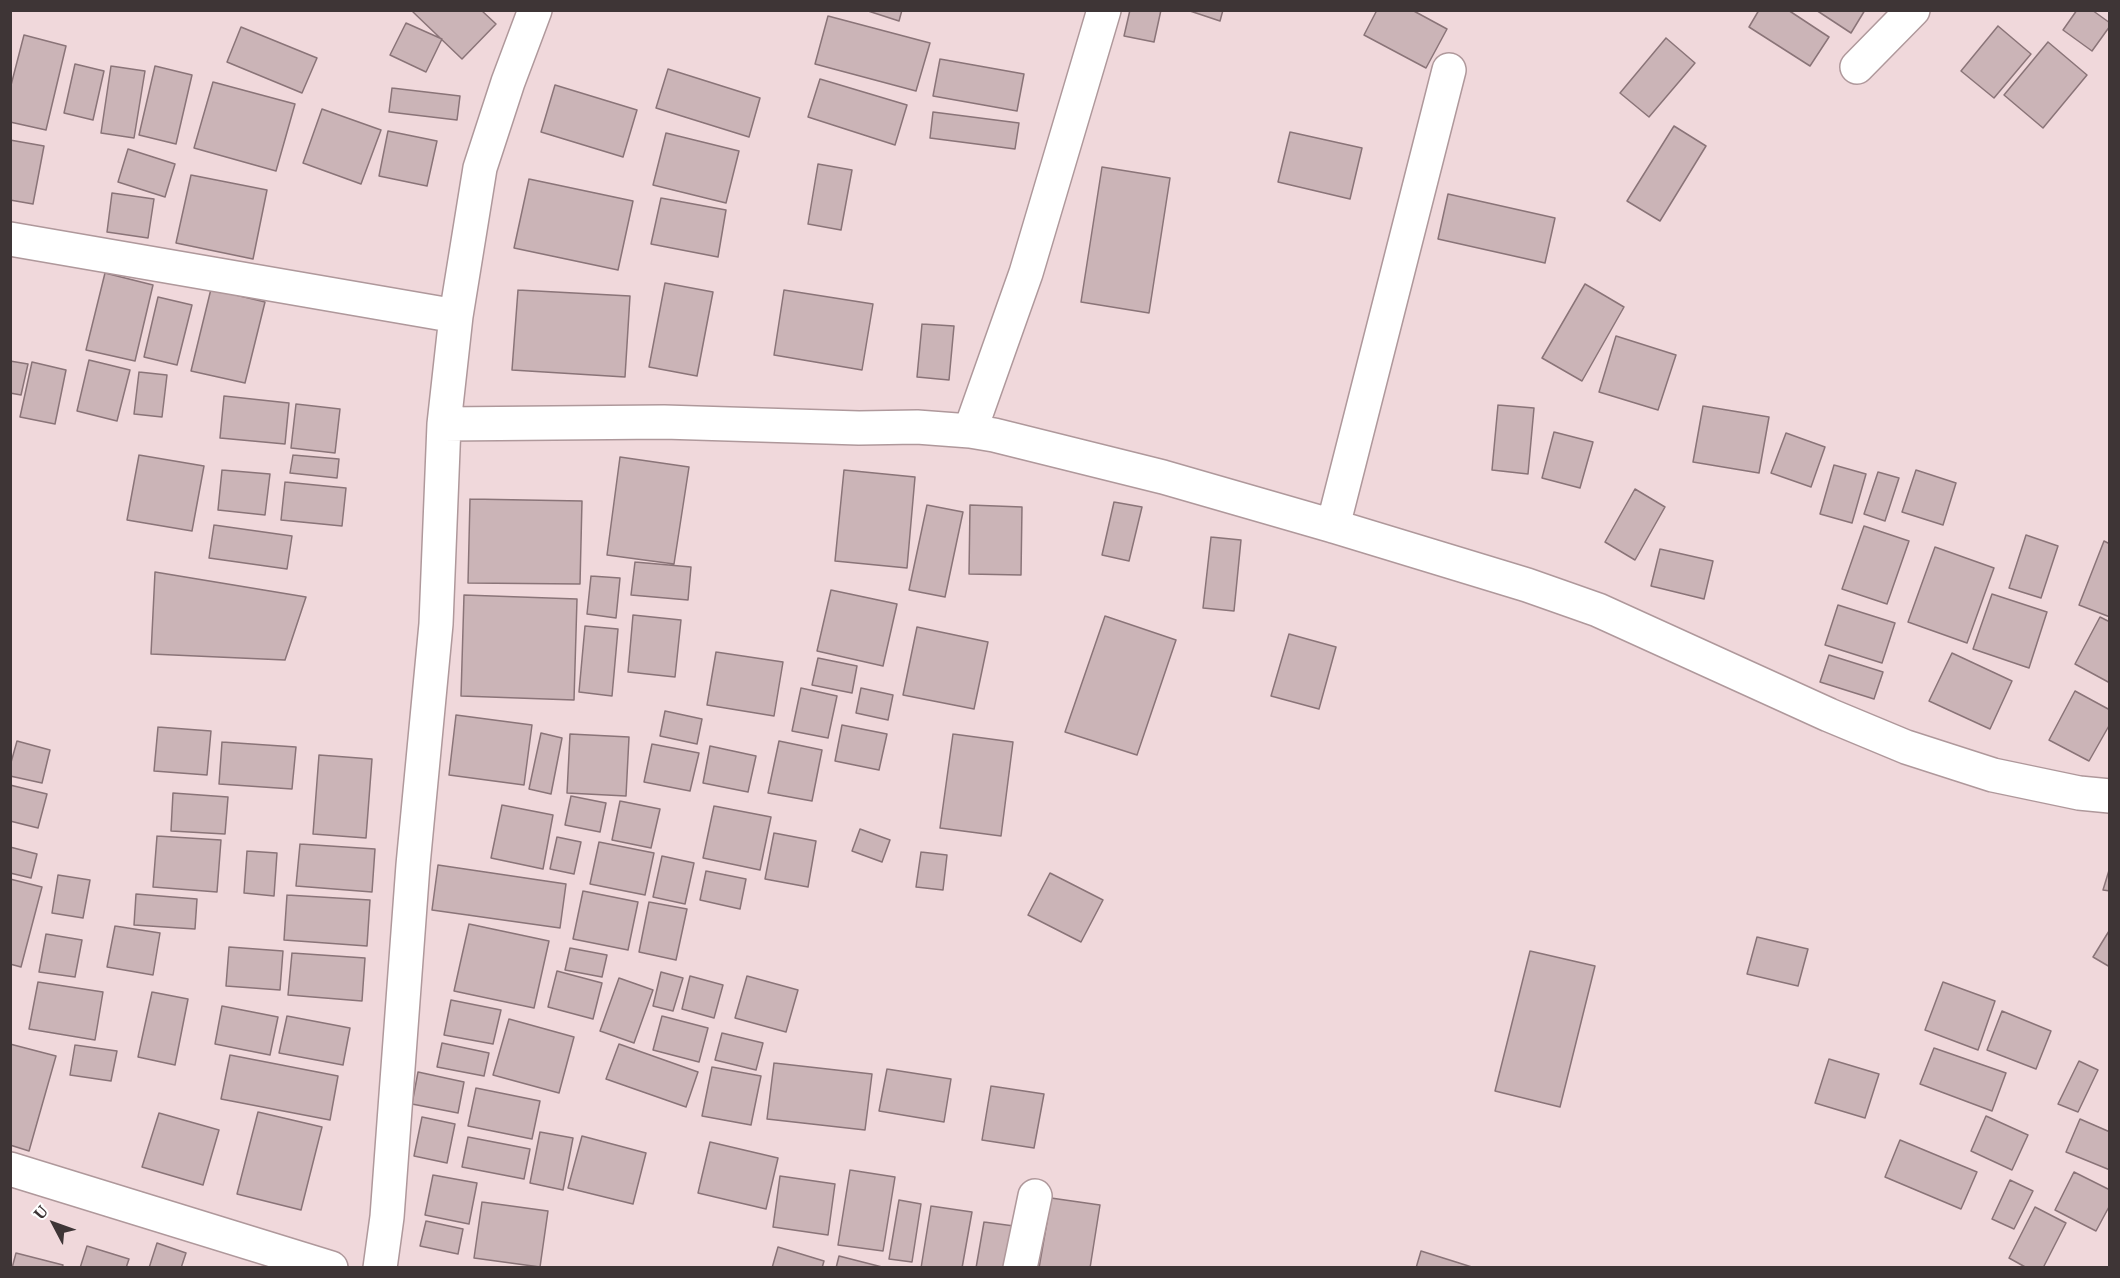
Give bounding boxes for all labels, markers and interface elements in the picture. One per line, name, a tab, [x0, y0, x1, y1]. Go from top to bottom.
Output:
north arrow	[24, 1194, 84, 1254]
text: U	[29, 1201, 52, 1223]

